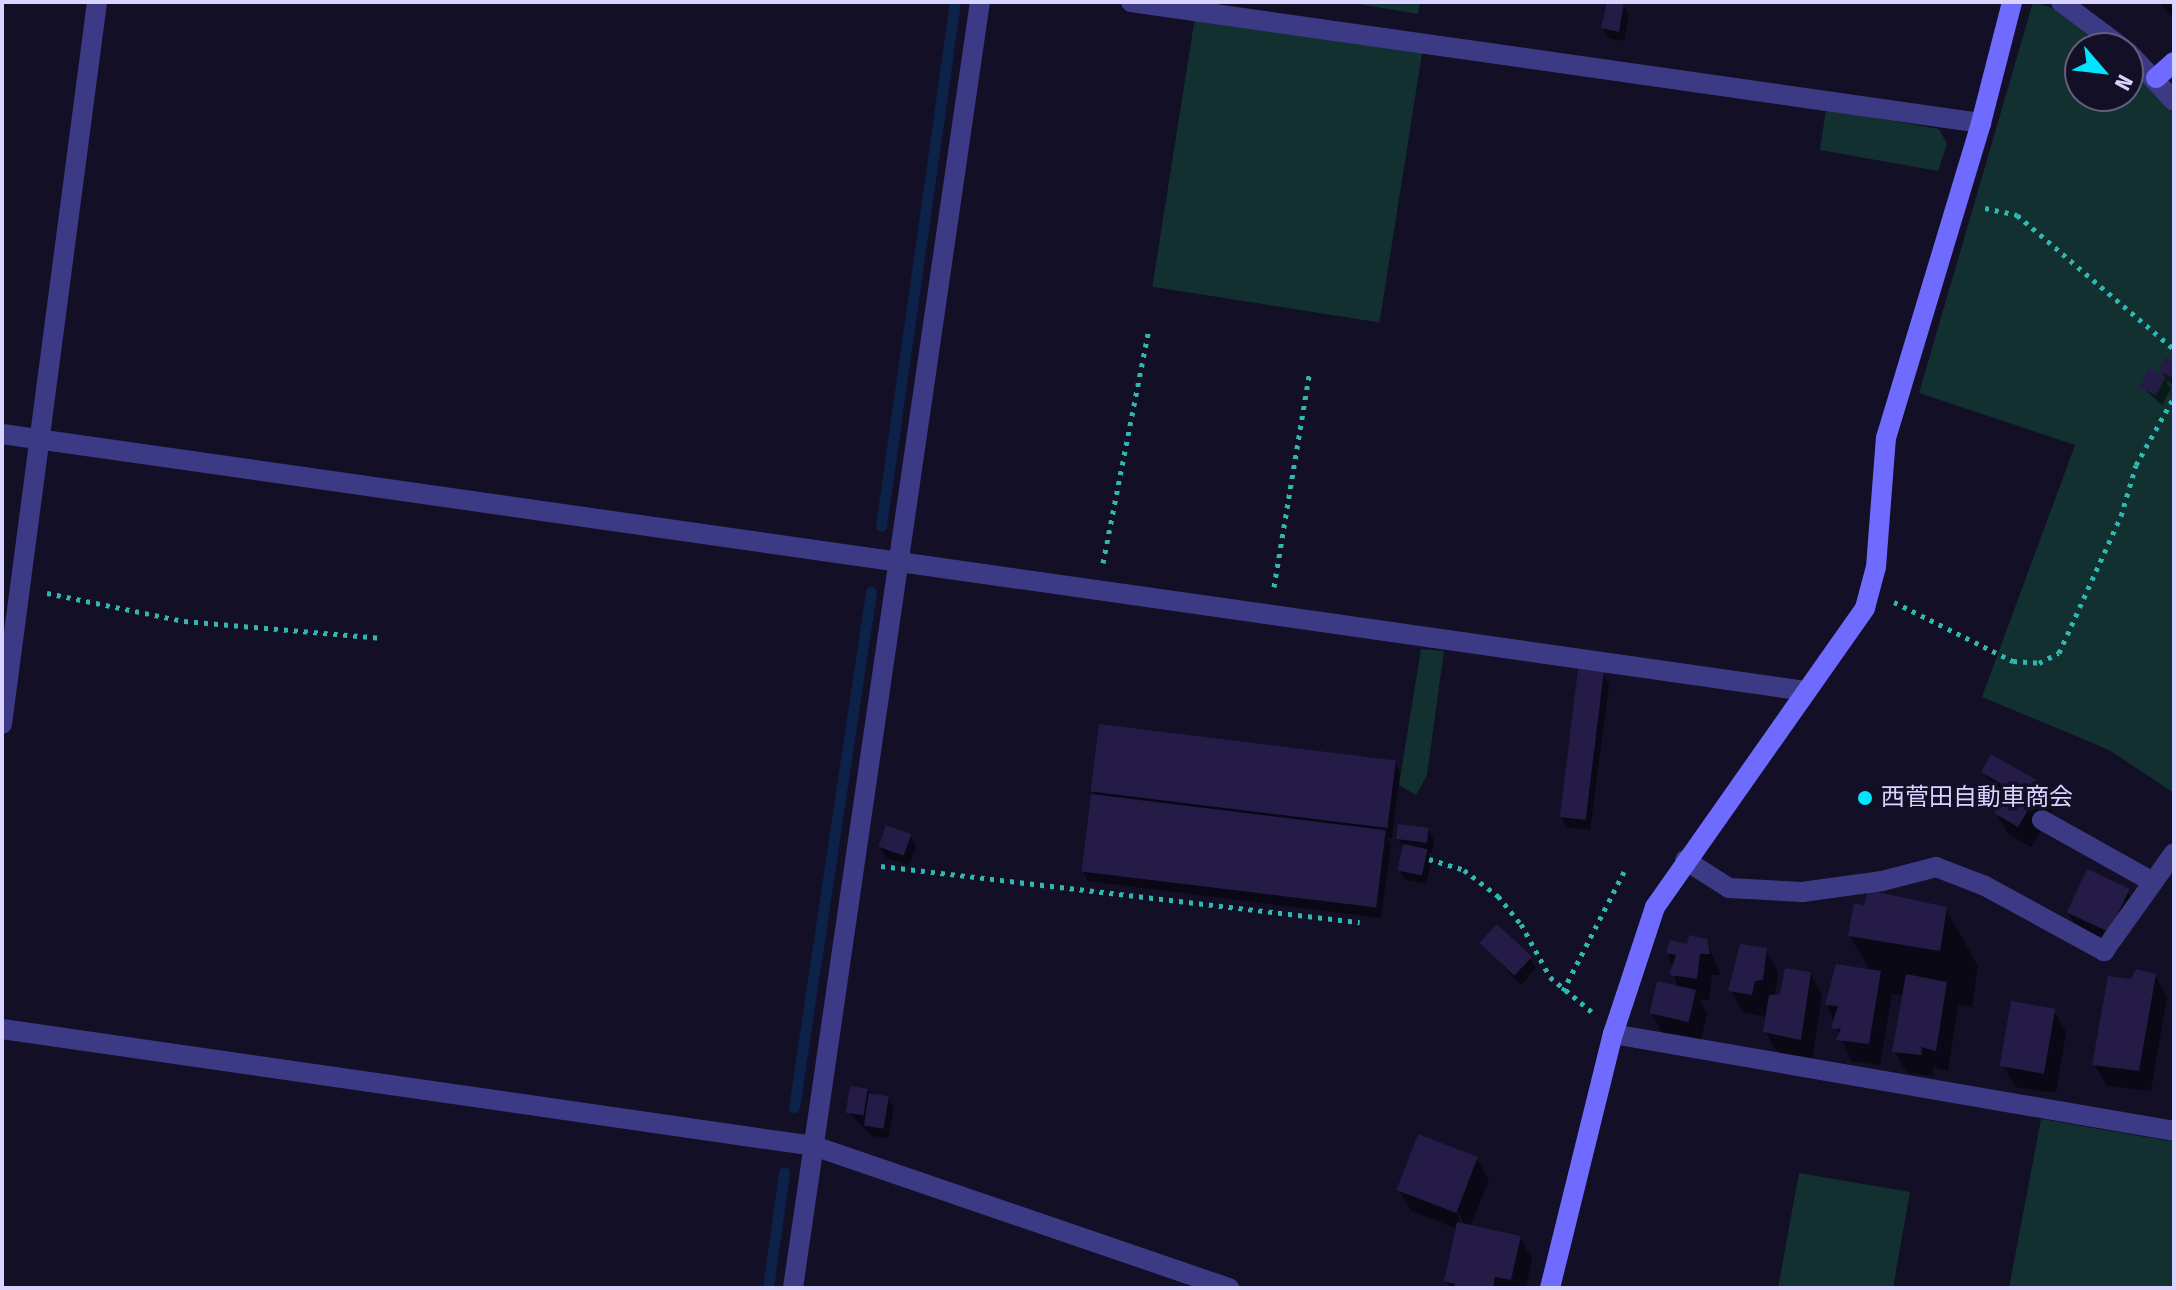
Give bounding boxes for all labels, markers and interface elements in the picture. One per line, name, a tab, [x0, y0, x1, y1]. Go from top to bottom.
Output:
north arrow	[2064, 32, 2144, 112]
text: N	[2109, 70, 2139, 95]
place label: 西菅田自動車商会	[1881, 784, 2073, 812]
marker: 西菅田自動車商会	[1856, 789, 1874, 807]

